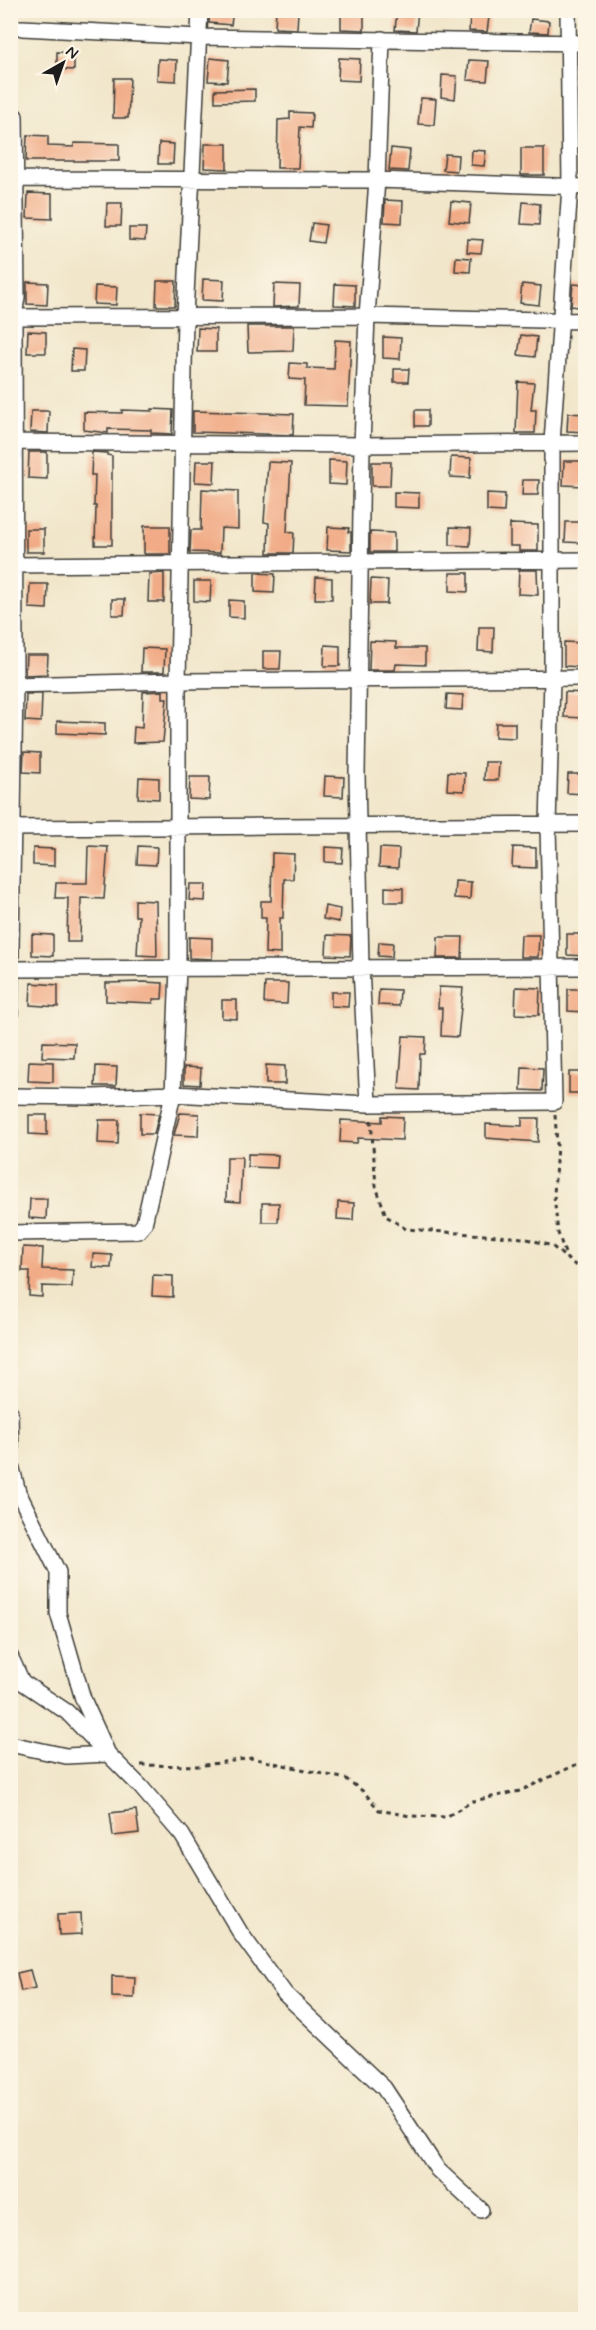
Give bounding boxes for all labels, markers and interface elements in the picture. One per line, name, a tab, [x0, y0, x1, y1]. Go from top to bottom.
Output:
north arrow	[33, 33, 93, 93]
text: N	[61, 41, 83, 64]

